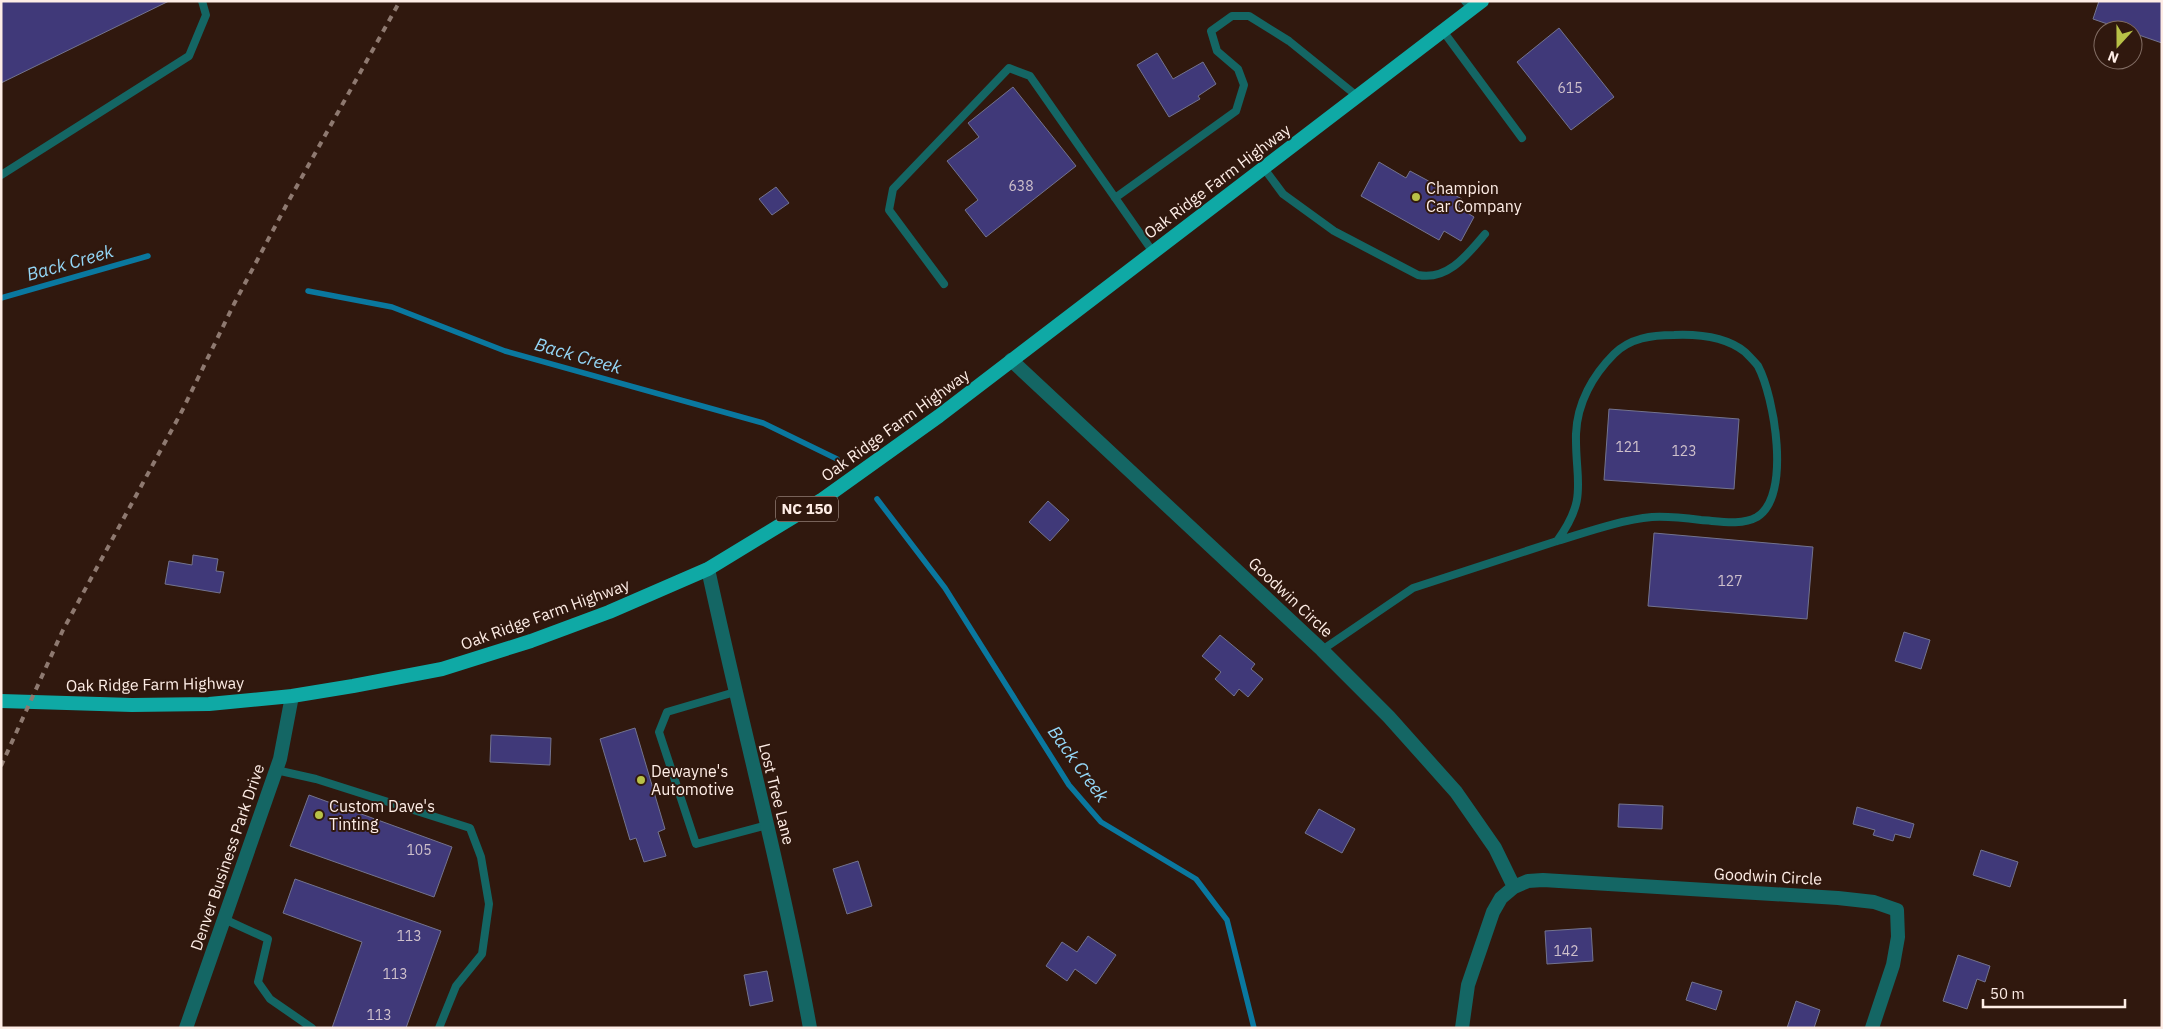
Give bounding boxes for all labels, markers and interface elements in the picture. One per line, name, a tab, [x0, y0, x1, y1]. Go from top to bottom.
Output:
north arrow	[2093, 20, 2143, 70]
text: N	[2105, 47, 2121, 67]
house number: 615	[1557, 79, 1583, 97]
street label: Oak Ridge Farm Highway	[1140, 119, 1294, 243]
house number: 638	[1008, 177, 1034, 195]
place label: Champion Car Company	[1426, 178, 1522, 216]
marker: Champion Car Company	[1410, 191, 1422, 203]
water label: Back Creek	[24, 239, 116, 286]
water label: Back Creek	[532, 332, 625, 379]
street label: Oak Ridge Farm Highway	[817, 364, 973, 486]
house number: 121	[1615, 438, 1641, 456]
house number: 123	[1671, 442, 1697, 460]
road number: NC 150	[776, 496, 838, 522]
street label: Goodwin Circle	[1245, 553, 1338, 641]
house number: 127	[1717, 572, 1743, 590]
street label: Oak Ridge Farm Highway	[458, 574, 632, 654]
street label: Oak Ridge Farm Highway	[66, 672, 244, 696]
water label: Back Creek	[1043, 721, 1114, 807]
street label: Lost Tree Lane	[755, 741, 799, 847]
street label: Denver Business Park Drive	[186, 761, 268, 953]
place label: Dewayne's Automotive	[651, 761, 734, 799]
marker: Dewayne's Automotive	[635, 774, 647, 786]
place label: Custom Dave's Tinting	[329, 796, 435, 834]
marker: Custom Dave's Tinting	[313, 809, 325, 821]
house number: 105	[406, 841, 432, 859]
street label: Goodwin Circle	[1713, 863, 1823, 889]
house number: 113	[396, 927, 422, 945]
house number: 142	[1553, 942, 1579, 960]
house number: 113	[382, 965, 408, 983]
scale bar	[1983, 976, 2126, 1008]
text: 50 m	[1990, 984, 2025, 1003]
house number: 113	[366, 1006, 392, 1024]

